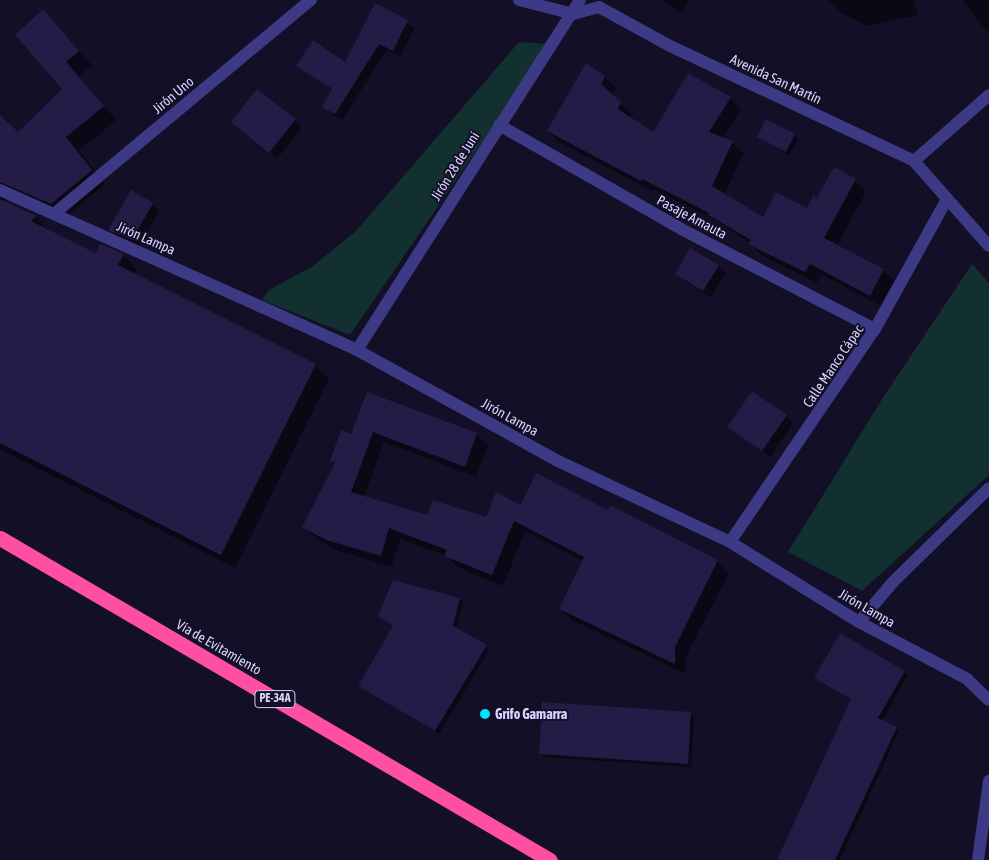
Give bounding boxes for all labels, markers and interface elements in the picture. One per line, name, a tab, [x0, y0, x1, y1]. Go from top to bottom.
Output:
street label: Avenida San Martín	[728, 50, 824, 108]
street label: Jirón Uno	[149, 73, 197, 117]
street label: Jirón 28 de Juni	[427, 128, 483, 204]
street label: Pasaje Amauta	[654, 192, 730, 242]
street label: Jirón Lampa	[114, 218, 178, 258]
street label: Calle Manco Cápac	[799, 322, 867, 410]
street label: Jirón Lampa	[479, 395, 541, 439]
street label: Jirón Lampa	[836, 585, 898, 631]
street label: Vía de Evitamiento	[173, 616, 265, 678]
road number: PE-34A	[254, 690, 296, 709]
place label: Grifo Gamarra	[495, 706, 567, 722]
marker: Grifo Gamarra	[479, 708, 491, 720]

